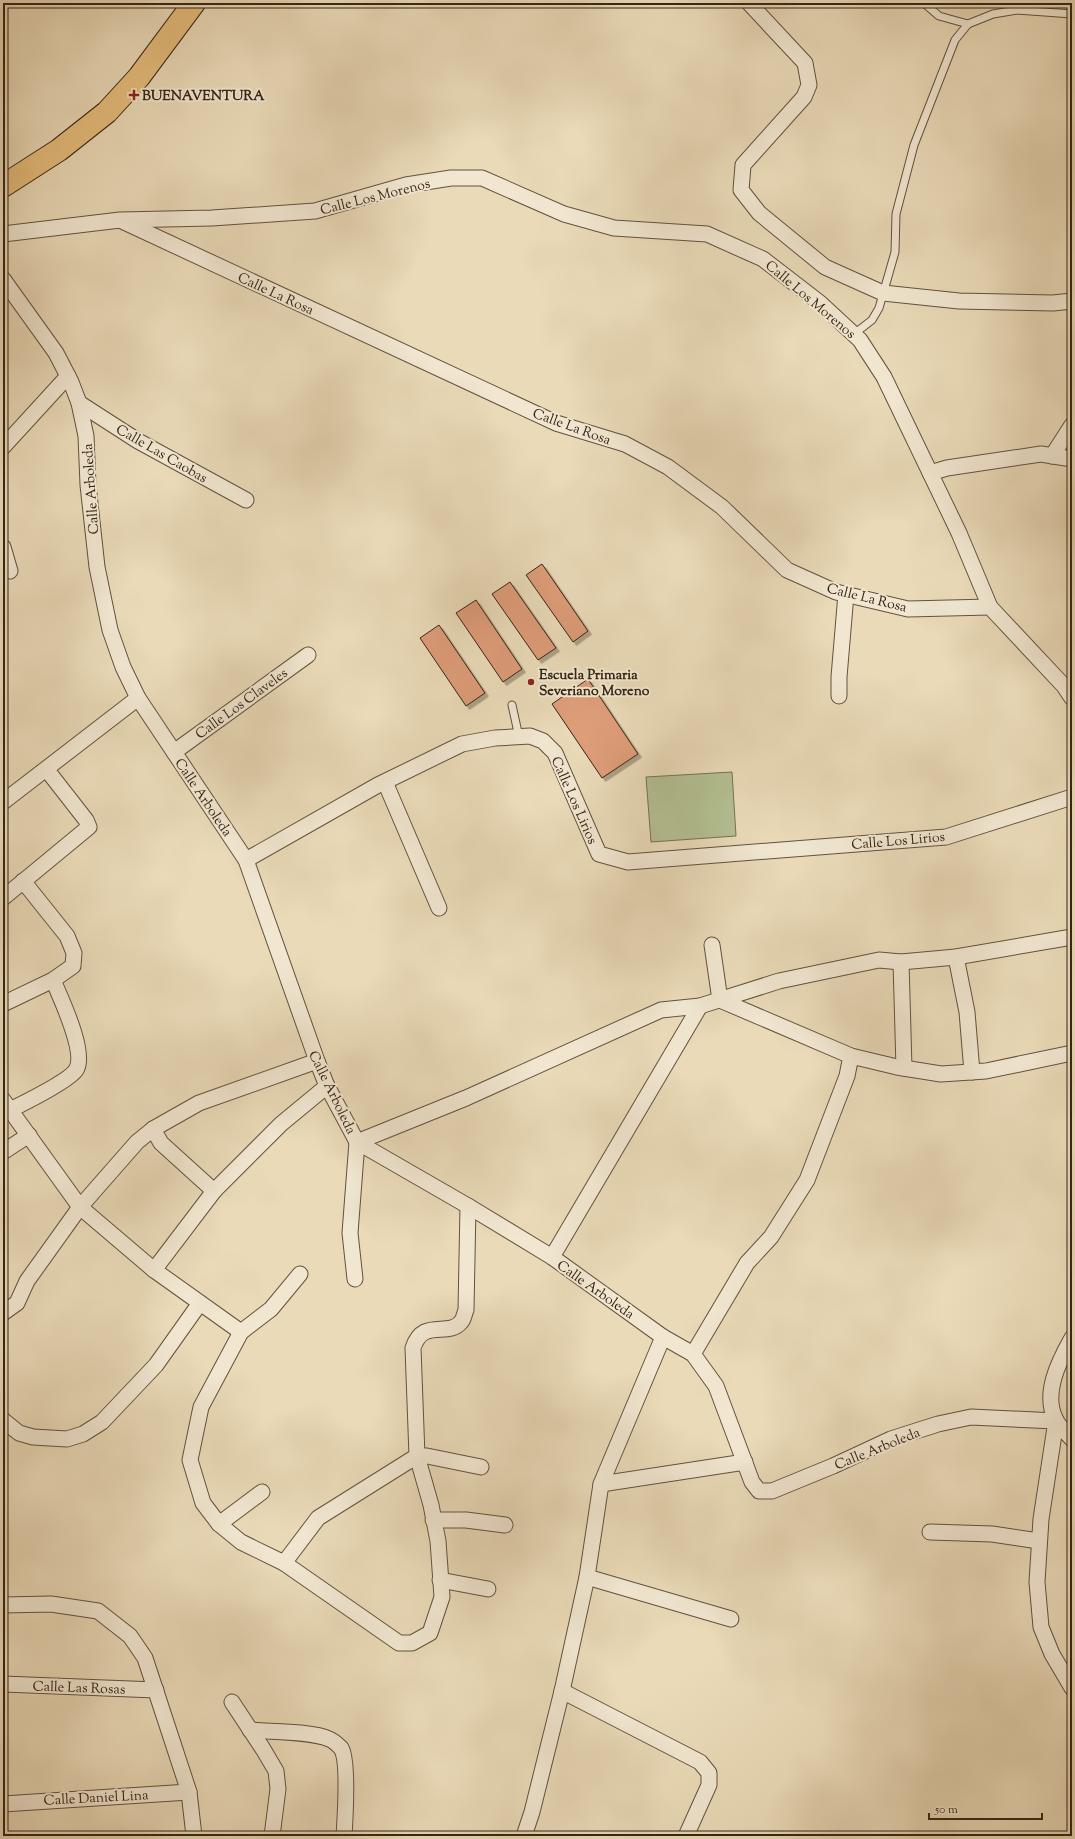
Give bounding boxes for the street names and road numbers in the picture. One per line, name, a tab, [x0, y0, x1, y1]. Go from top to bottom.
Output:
street label: Calle Los Morenos	[318, 175, 433, 221]
street label: Calle Los Morenos	[760, 257, 859, 344]
street label: Calle La Rosa	[234, 268, 317, 321]
street label: Calle La Rosa	[529, 404, 614, 451]
street label: Calle Las Caobas	[112, 420, 210, 489]
street label: Calle Arboleda	[79, 442, 105, 535]
street label: Calle La Rosa	[824, 579, 909, 619]
street label: Calle Los Claveles	[192, 664, 293, 745]
street label: Calle Los Lirios	[545, 754, 601, 848]
street label: Calle Arboleda	[169, 755, 236, 842]
street label: Calle Los Lirios	[850, 828, 946, 856]
street label: Calle Arboleda	[302, 1048, 360, 1139]
street label: Calle Arboleda	[552, 1256, 638, 1325]
street label: Calle Arboleda	[832, 1423, 924, 1476]
street label: Calle Las Rosas	[32, 1677, 126, 1701]
street label: Calle Daniel Lina	[43, 1786, 150, 1812]

